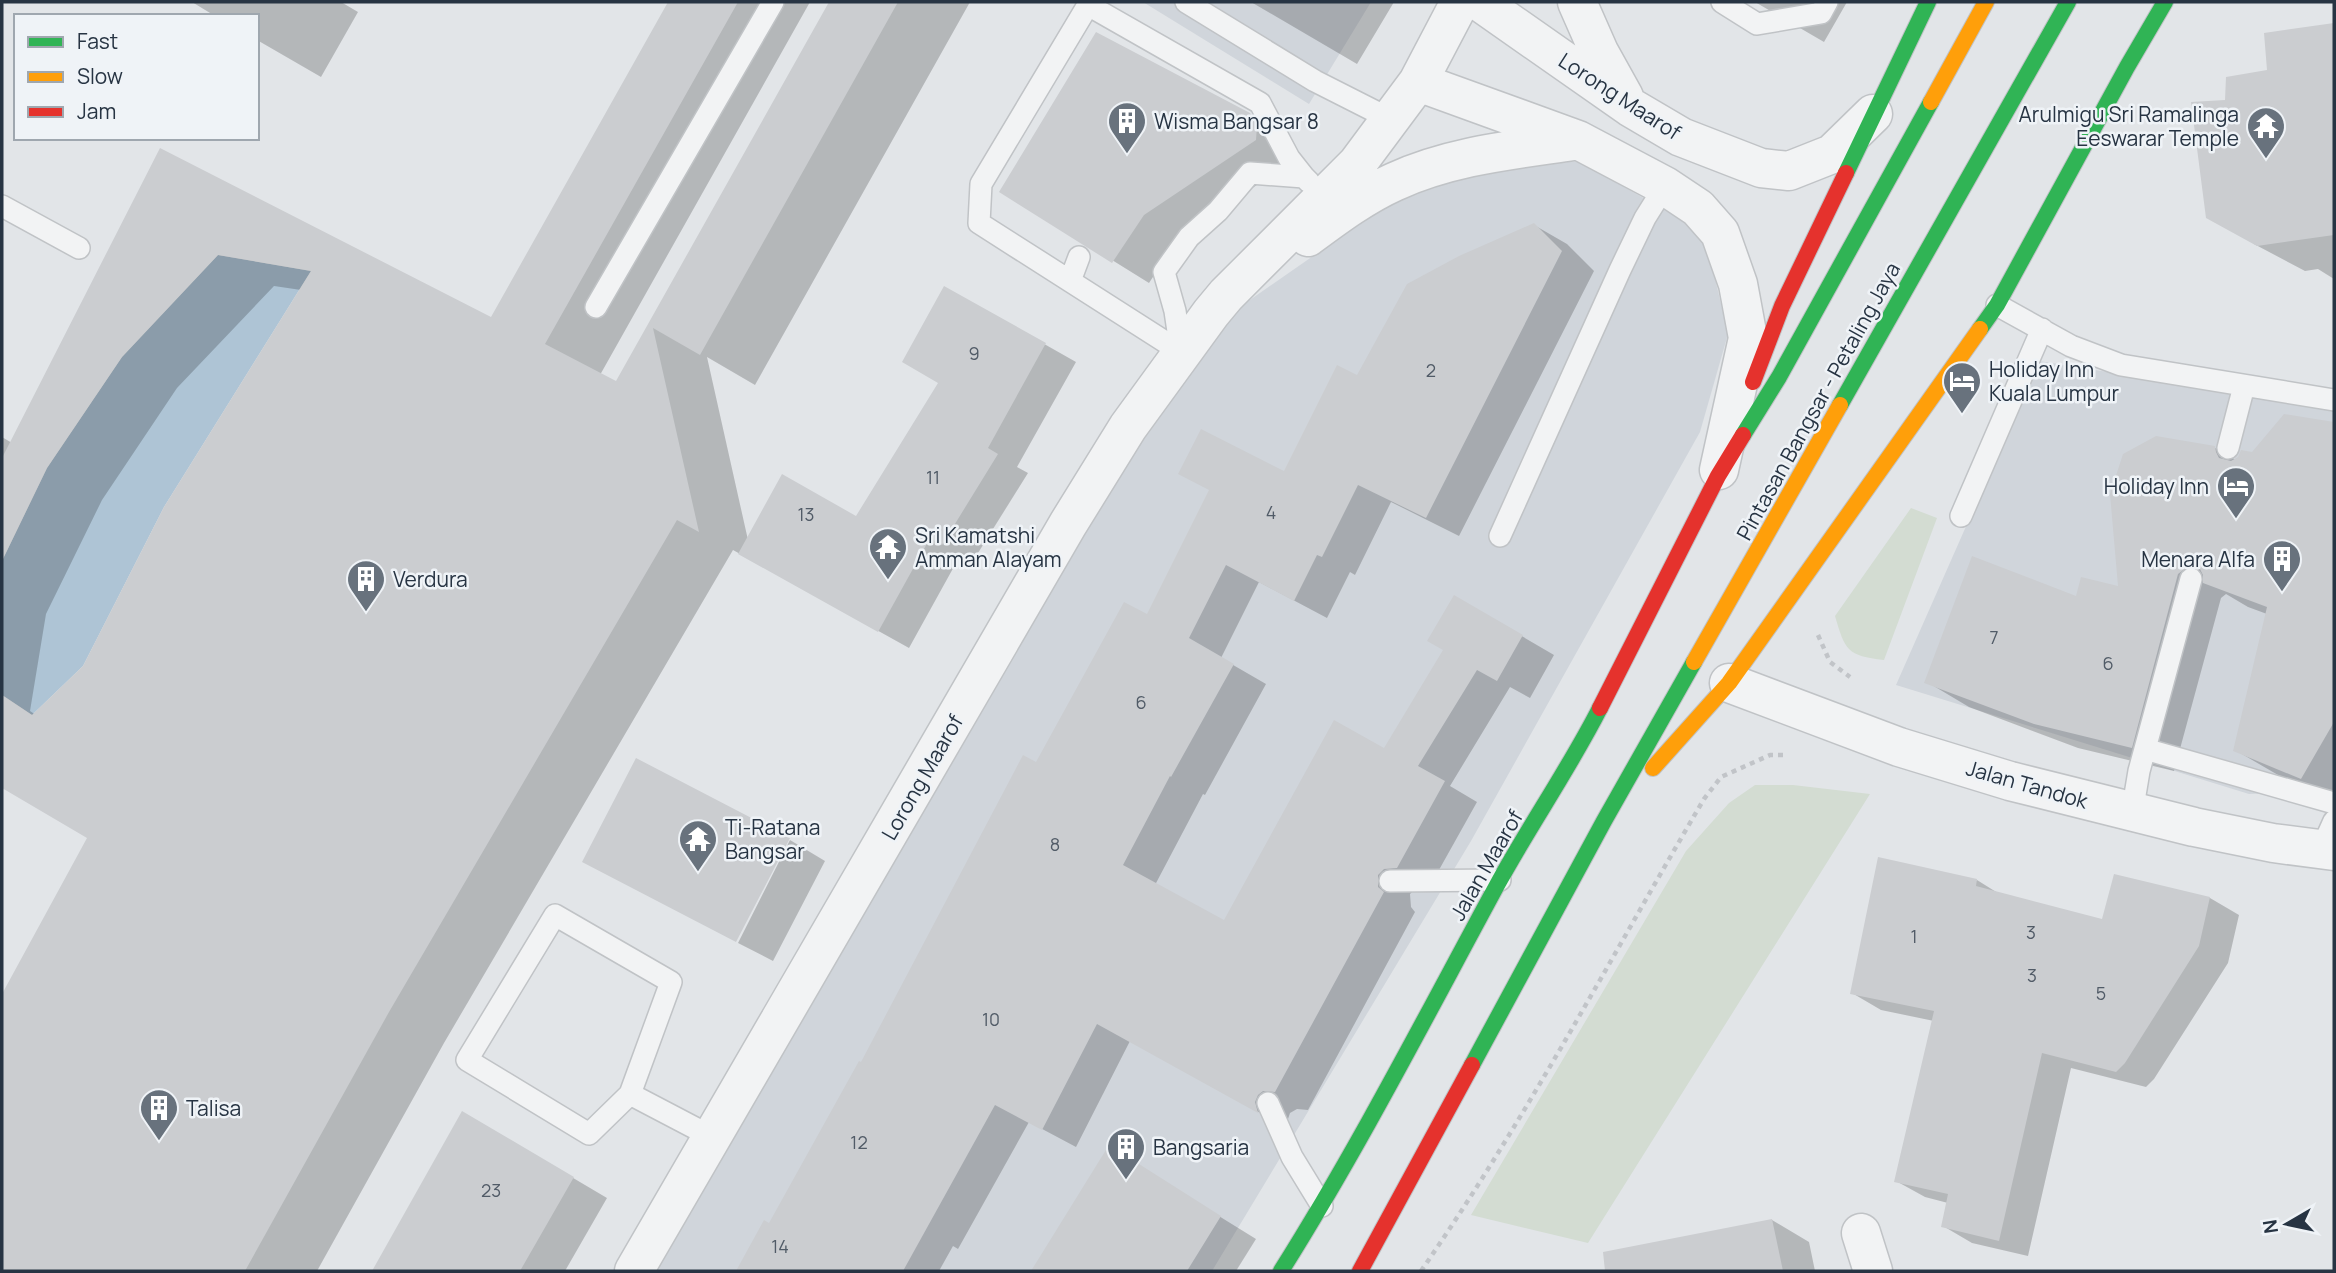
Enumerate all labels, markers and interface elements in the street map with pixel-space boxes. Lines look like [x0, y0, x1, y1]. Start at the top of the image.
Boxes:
legend [14, 14, 259, 140]
text: Fast [77, 27, 118, 55]
street label: Lorong Maarof [1554, 46, 1687, 146]
text: Slow [77, 62, 123, 90]
text: Jam [77, 97, 116, 125]
building icon: Wisma Bangsar 8 [1106, 100, 1148, 155]
place label: Arulmigu Sri Ramalinga Eeswarar Temple [2019, 100, 2239, 152]
temple icon: Arulmigu Sri Ramalinga Eeswarar Temple [2245, 105, 2287, 160]
place label: Wisma Bangsar 8 [1154, 107, 1319, 135]
street label: Pintasan Bangsar - Petaling Jaya [1730, 257, 1906, 545]
house number: 9 [968, 341, 980, 365]
place label: Holiday Inn Kuala Lumpur [1989, 355, 2120, 407]
house number: 2 [1426, 358, 1436, 382]
hotel icon: Holiday Inn Kuala Lumpur [1941, 360, 1983, 415]
house number: 11 [926, 465, 940, 489]
hotel icon: Holiday Inn [2215, 465, 2257, 520]
place label: Holiday Inn [2104, 472, 2209, 500]
house number: 4 [1266, 500, 1276, 524]
house number: 13 [798, 502, 814, 526]
place label: Sri Kamatshi Amman Alayam [915, 521, 1062, 573]
temple icon: Sri Kamatshi Amman Alayam [867, 526, 909, 581]
building icon: Menara Alfa [2261, 538, 2303, 593]
place label: Menara Alfa [2141, 545, 2255, 573]
building icon: Verdura [345, 558, 387, 613]
place label: Verdura [393, 565, 468, 593]
house number: 7 [1989, 625, 1999, 649]
house number: 6 [2102, 651, 2114, 675]
house number: 6 [1135, 690, 1147, 714]
street label: Lorong Maarof [875, 709, 969, 845]
street label: Jalan Tandok [1963, 753, 2092, 815]
street label: Jalan Maarof [1443, 804, 1529, 925]
place label: Ti-Ratana Bangsar [725, 813, 820, 865]
temple icon: Ti-Ratana Bangsar [677, 818, 719, 873]
house number: 8 [1050, 832, 1060, 856]
house number: 3 [2026, 920, 2036, 944]
house number: 1 [1910, 924, 1918, 948]
house number: 3 [2027, 963, 2037, 987]
house number: 5 [2096, 981, 2106, 1005]
house number: 10 [982, 1007, 1000, 1031]
building icon: Talisa [138, 1087, 180, 1142]
place label: Talisa [186, 1094, 241, 1122]
building icon: Bangsaria [1105, 1126, 1147, 1181]
house number: 12 [850, 1130, 868, 1154]
place label: Bangsaria [1153, 1133, 1249, 1161]
house number: 23 [481, 1178, 501, 1202]
north arrow [2252, 1189, 2322, 1259]
text: N [2256, 1218, 2284, 1235]
house number: 14 [771, 1234, 789, 1258]

